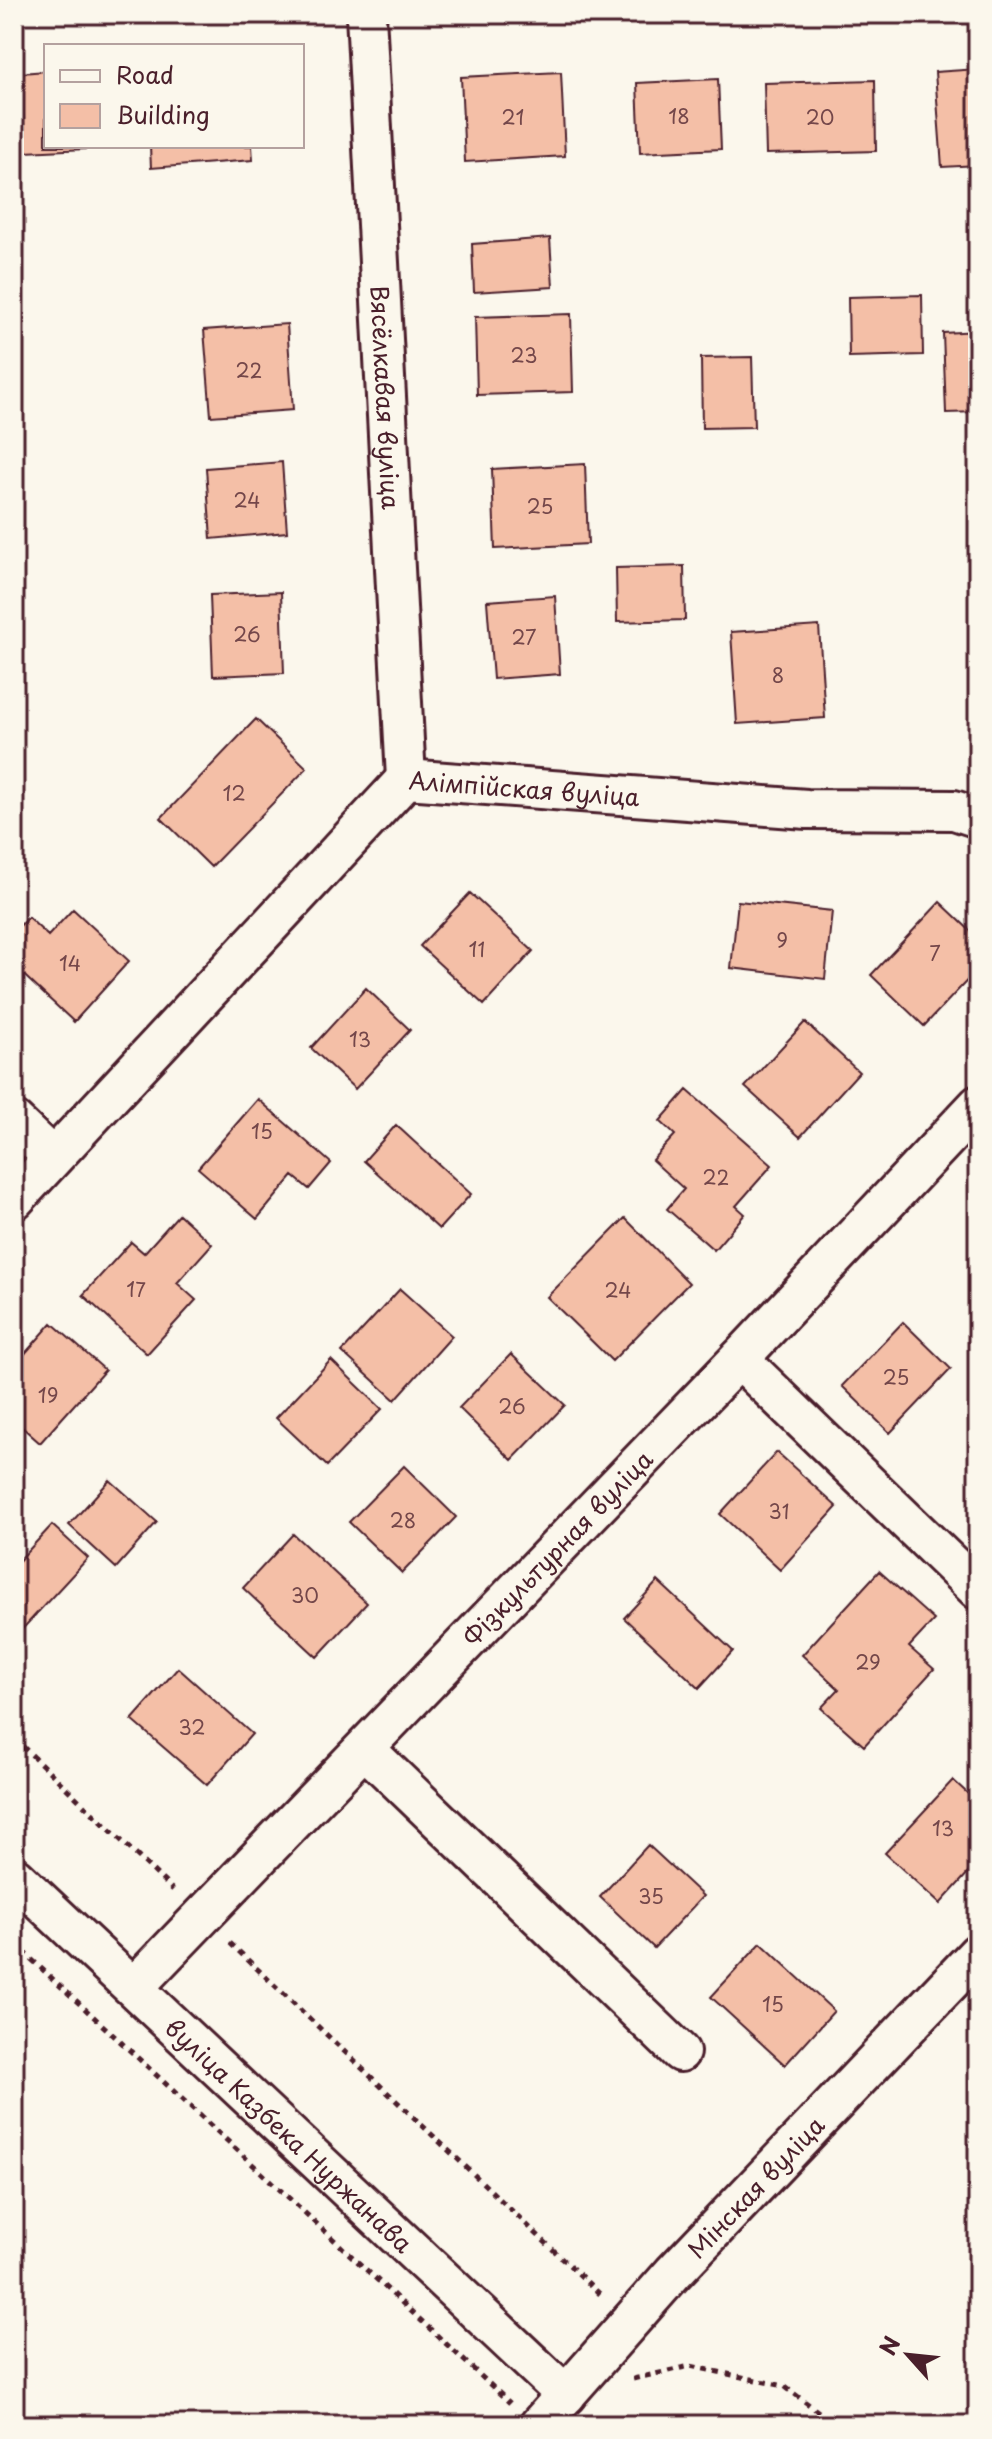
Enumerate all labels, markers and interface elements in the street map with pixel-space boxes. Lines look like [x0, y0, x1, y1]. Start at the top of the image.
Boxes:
legend [44, 44, 304, 148]
text: Road [116, 56, 174, 92]
text: Building [116, 96, 210, 132]
house number: 18 [668, 101, 690, 131]
house number: 21 [501, 102, 525, 132]
house number: 20 [806, 102, 834, 132]
street label: Вясёлкавая вуліца [362, 285, 410, 511]
house number: 23 [510, 340, 538, 370]
house number: 22 [236, 355, 262, 385]
house number: 24 [234, 485, 260, 515]
house number: 25 [527, 491, 553, 521]
house number: 26 [233, 619, 261, 649]
house number: 27 [512, 622, 536, 652]
house number: 8 [772, 660, 784, 690]
street label: Алімпійская вуліца [408, 761, 641, 814]
house number: 12 [222, 778, 246, 808]
house number: 9 [776, 925, 788, 955]
house number: 11 [469, 934, 485, 964]
house number: 7 [929, 938, 941, 968]
house number: 14 [59, 948, 81, 978]
house number: 13 [349, 1024, 371, 1054]
house number: 15 [251, 1116, 273, 1146]
house number: 22 [703, 1162, 729, 1192]
house number: 17 [126, 1274, 146, 1304]
house number: 24 [605, 1275, 631, 1305]
house number: 25 [883, 1362, 909, 1392]
house number: 19 [38, 1380, 58, 1410]
house number: 26 [498, 1391, 526, 1421]
street label: Фізкультурная вуліца [454, 1441, 661, 1654]
house number: 31 [769, 1496, 789, 1526]
house number: 28 [390, 1505, 416, 1535]
house number: 30 [291, 1580, 319, 1610]
house number: 29 [855, 1647, 881, 1677]
house number: 32 [179, 1712, 205, 1742]
house number: 13 [932, 1813, 954, 1843]
house number: 35 [638, 1881, 664, 1911]
house number: 15 [762, 1989, 784, 2019]
street label: вуліца Казбека Нуржанава [158, 2009, 421, 2260]
street label: Мінская вуліца [679, 2107, 832, 2266]
north arrow [868, 2315, 948, 2395]
text: N [870, 2330, 908, 2360]

